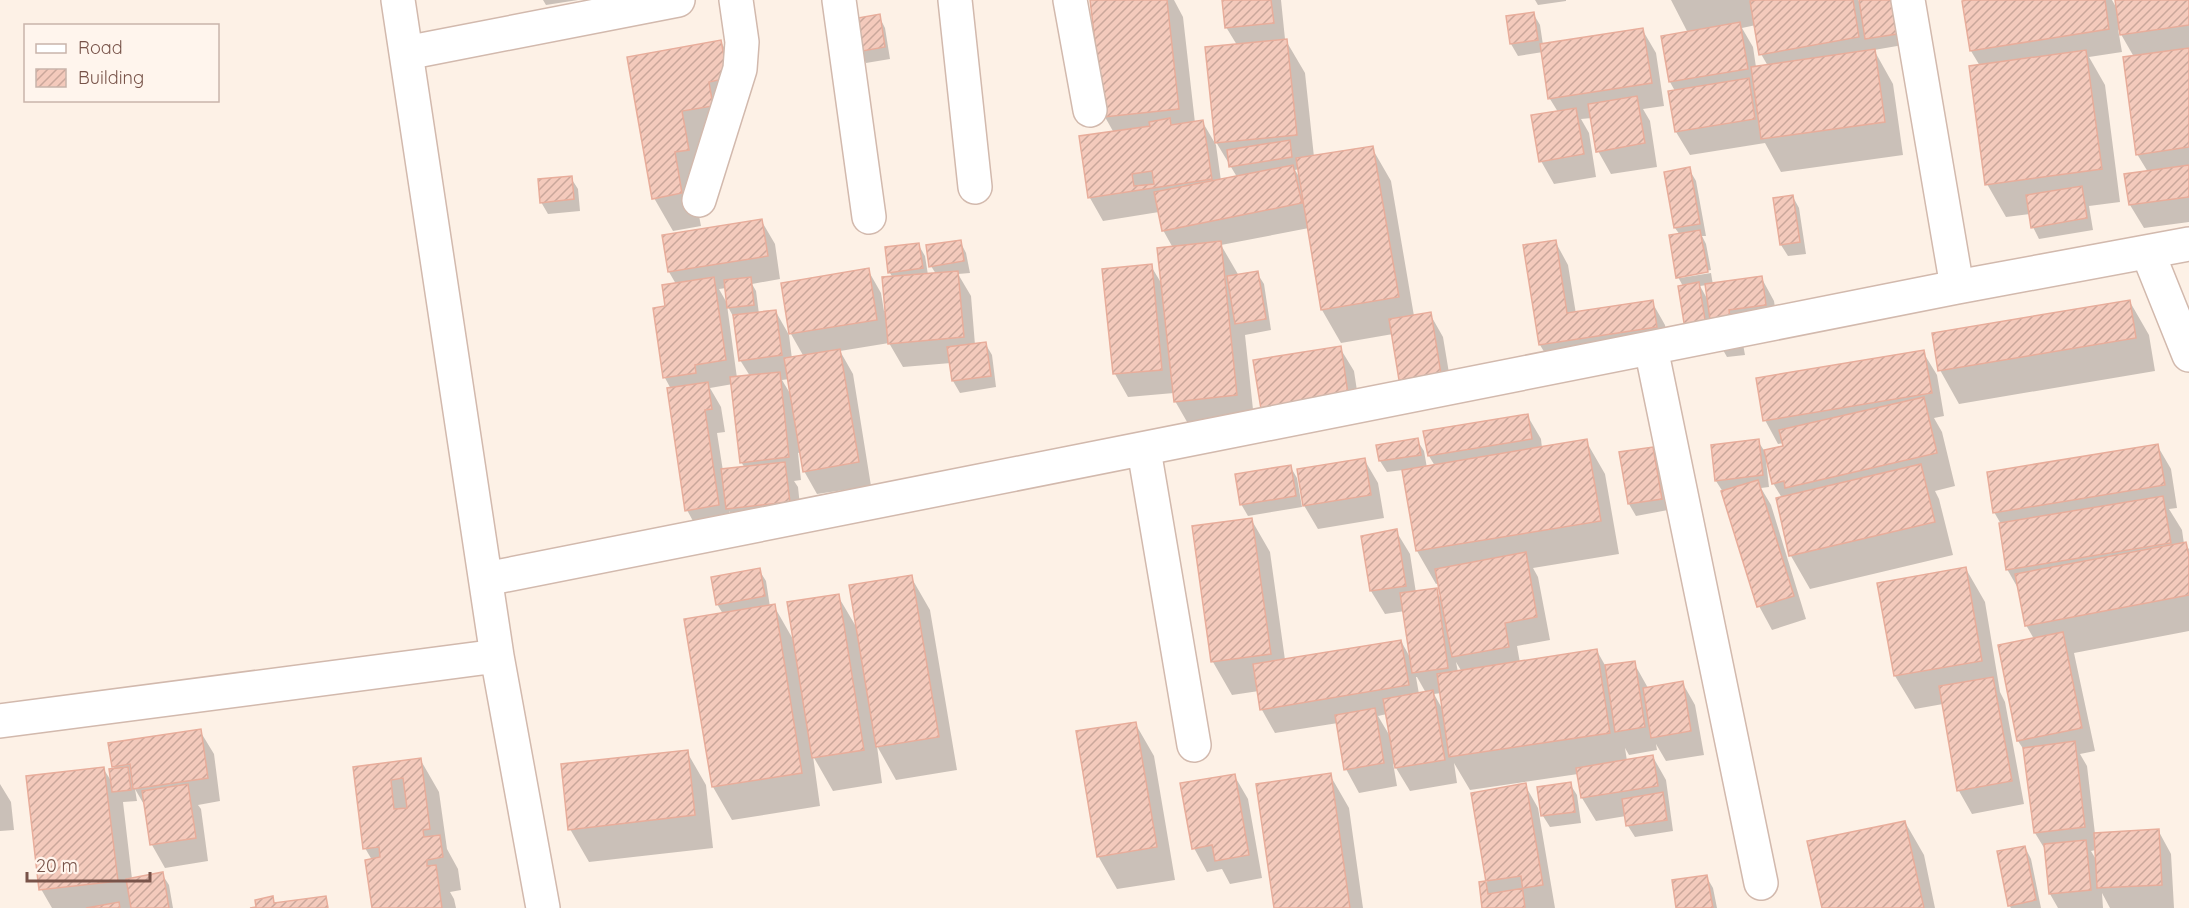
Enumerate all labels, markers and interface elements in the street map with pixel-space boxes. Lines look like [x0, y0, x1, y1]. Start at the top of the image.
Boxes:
legend [24, 24, 219, 102]
text: Road [78, 36, 123, 59]
text: Building [78, 66, 144, 89]
scale bar [27, 845, 150, 883]
text: 20 m [36, 854, 78, 877]

